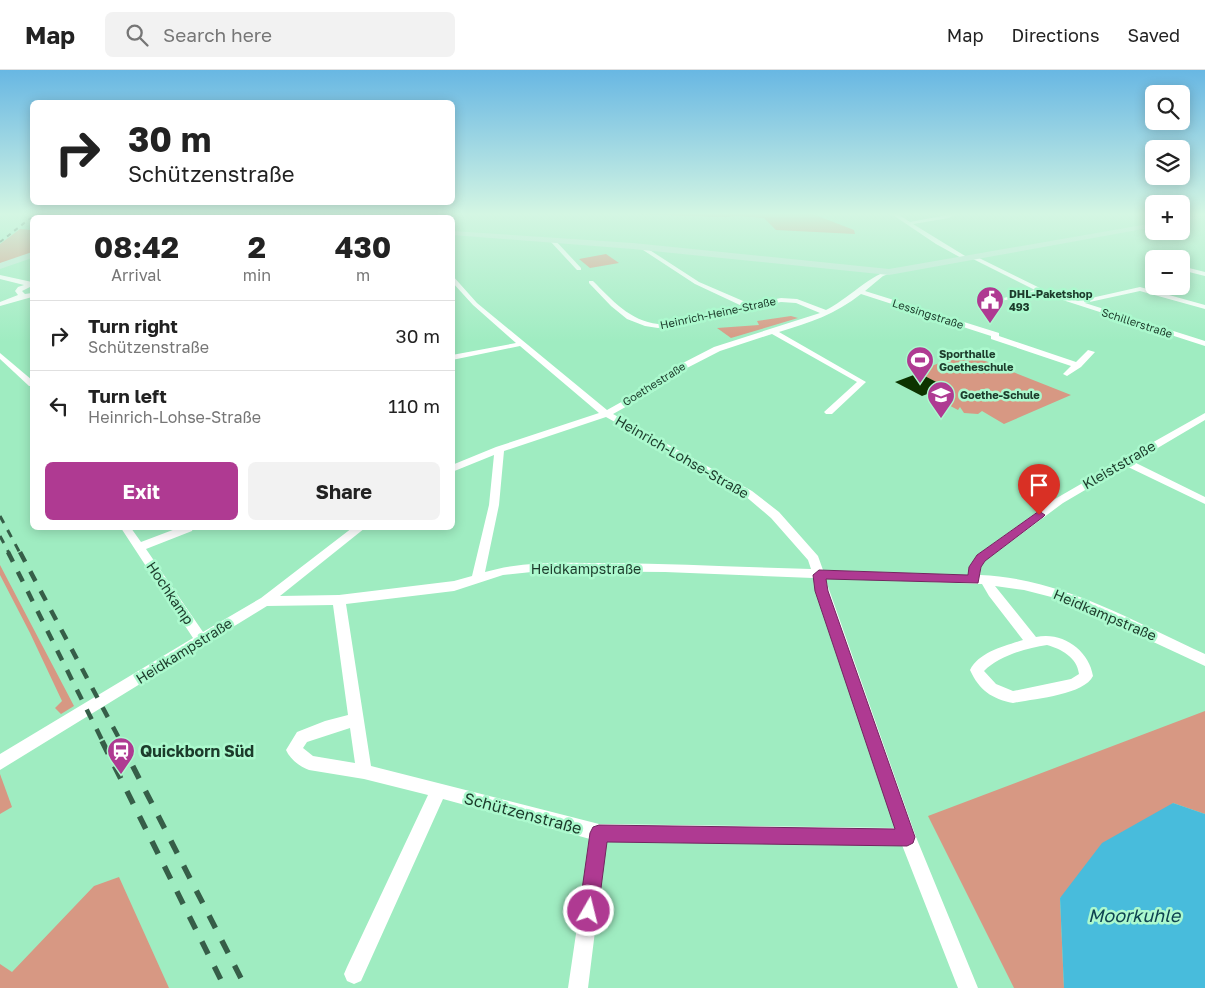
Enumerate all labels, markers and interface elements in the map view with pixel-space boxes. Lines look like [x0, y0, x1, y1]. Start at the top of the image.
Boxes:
search box [105, 12, 455, 57]
text: Map [25, 20, 75, 49]
icon: search [123, 21, 151, 49]
text: Search here [163, 23, 272, 46]
text: Map [947, 24, 983, 46]
text: Directions [1011, 24, 1099, 46]
text: Saved [1127, 24, 1180, 46]
map controls [1145, 85, 1190, 295]
button: search [1145, 85, 1190, 130]
text: 30 m [128, 118, 211, 160]
icon: right [45, 120, 110, 185]
button: layers [1145, 140, 1190, 185]
text: Schützenstraße [128, 160, 294, 187]
button: + [1145, 195, 1190, 240]
text: 08:42 [94, 229, 179, 265]
text: 2 [248, 229, 266, 265]
text: 430 [335, 229, 391, 265]
button: − [1145, 250, 1190, 295]
text: Arrival [111, 265, 161, 285]
text: min [243, 265, 271, 285]
text: m [356, 265, 370, 285]
public building icon: DHL-Paketshop 493 [975, 285, 1005, 324]
place label: DHL-Paketshop 493 [1009, 287, 1093, 313]
street label: Heinrich-Heine-Straße [659, 294, 777, 331]
street label: Lessingstraße [891, 296, 965, 331]
street label: Schillerstraße [1100, 305, 1174, 340]
text: Turn right [88, 314, 178, 337]
icon: right [45, 322, 73, 350]
text: 30 m [396, 324, 440, 347]
text: Schützenstraße [88, 337, 209, 357]
sports icon: Sporthalle Goetheschule [905, 345, 935, 384]
place label: Sporthalle Goetheschule [939, 347, 1014, 373]
street label: Goethestraße [620, 359, 688, 408]
school or university icon: Goethe-Schule [926, 380, 956, 419]
text: Turn left [88, 384, 167, 407]
place label: Goethe-Schule [960, 388, 1040, 401]
icon: left [45, 392, 73, 420]
text: 110 m [388, 394, 440, 417]
text: Heinrich-Lohse-Straße [88, 407, 261, 427]
street label: Heinrich-Lohse-Straße [612, 411, 752, 502]
street label: Kleiststraße [1079, 437, 1158, 492]
button: Exit [45, 462, 238, 520]
button: Share [248, 462, 440, 520]
pin [1018, 464, 1060, 515]
icon: arrive [1025, 471, 1053, 499]
street label: Hochkamp [143, 558, 198, 627]
street label: Heidkampstraße [531, 560, 641, 577]
street label: Heidkampstraße [1051, 585, 1159, 644]
street label: Heidkampstraße [132, 614, 235, 687]
station icon: Quickborn Süd [106, 736, 136, 775]
place label: Quickborn Süd [140, 741, 254, 761]
street label: Schützenstraße [462, 788, 584, 838]
position arrow [562, 884, 614, 936]
water label: Moorkuhle [1088, 904, 1182, 926]

